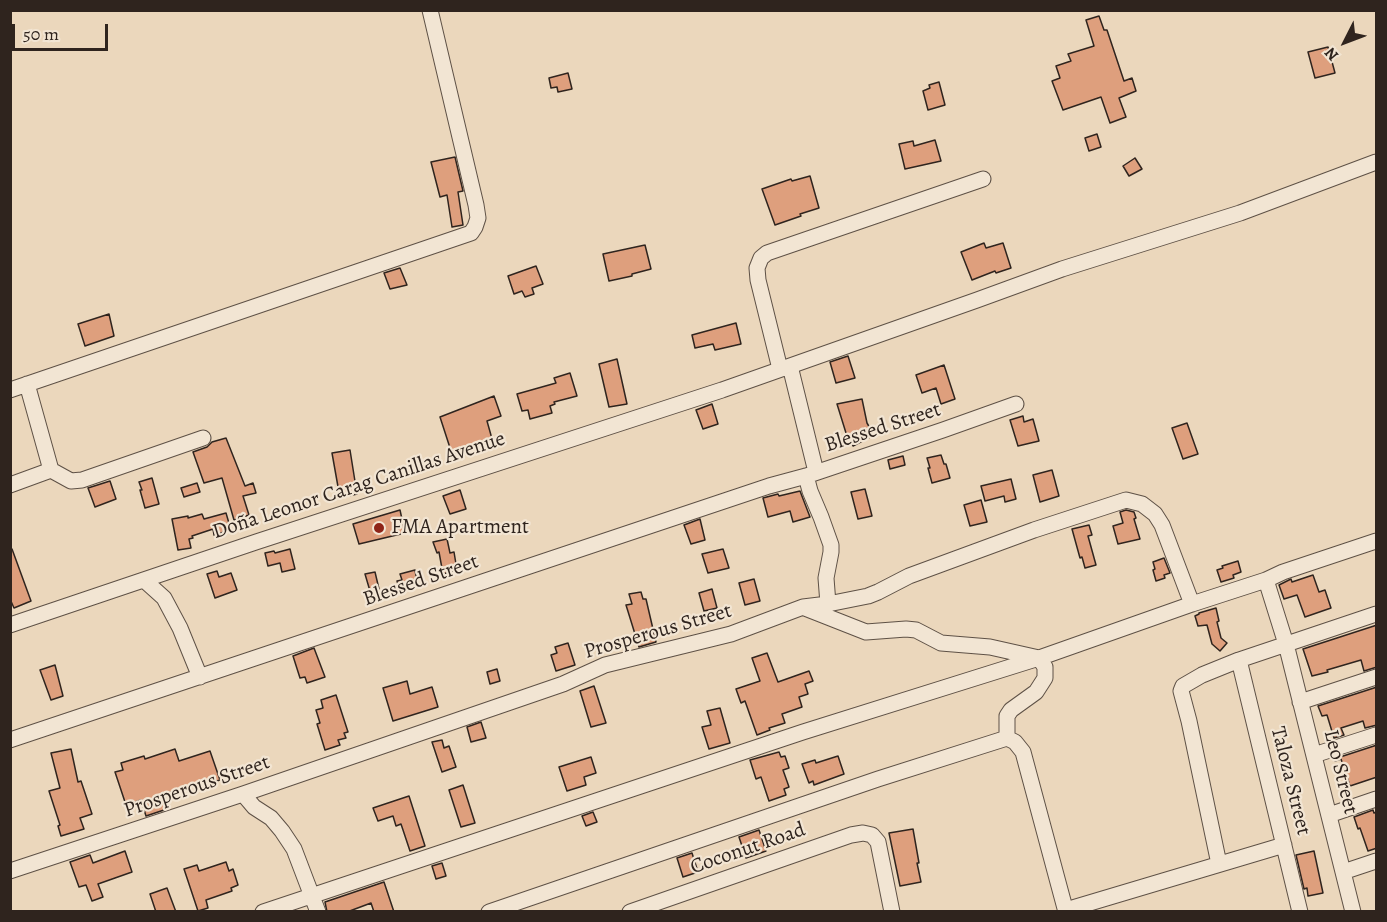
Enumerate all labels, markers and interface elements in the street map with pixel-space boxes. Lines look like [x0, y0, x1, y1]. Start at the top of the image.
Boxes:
scale bar [15, 12, 111, 50]
north arrow [1315, 12, 1375, 72]
text: 50 m [23, 22, 59, 46]
text: N [1320, 42, 1344, 66]
street label: Blessed Street [822, 397, 944, 459]
street label: Doña Leonor Carag Canillas Avenue [209, 427, 509, 545]
place label: FMA Apartment [391, 515, 529, 541]
marker: FMA Apartment [372, 521, 386, 535]
street label: Blessed Street [360, 549, 482, 613]
street label: Prosperous Street [581, 599, 735, 665]
street label: Taloza Street [1264, 724, 1316, 838]
street label: Leo Street [1317, 727, 1363, 817]
street label: Prosperous Street [121, 750, 273, 824]
street label: Coconut Road [687, 818, 809, 880]

